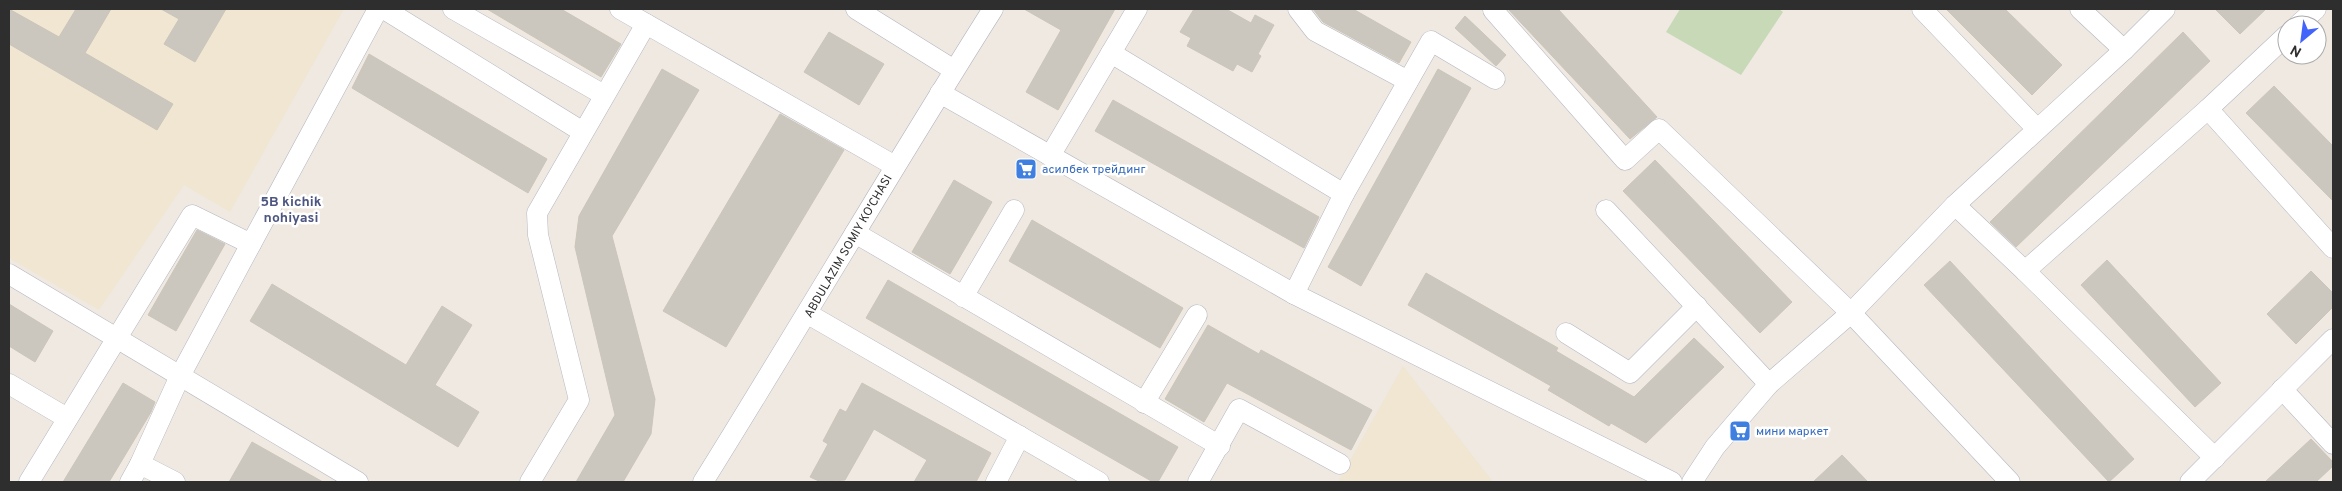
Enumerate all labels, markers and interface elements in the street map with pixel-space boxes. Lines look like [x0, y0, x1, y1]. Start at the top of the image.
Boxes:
north arrow [2277, 15, 2327, 65]
text: N [2288, 40, 2305, 60]
supermarket icon: асилбек трейдинг [1014, 157, 1038, 181]
place label: асилбек трейдинг [1042, 162, 1145, 178]
street label: ABDULAZIM SOMIY KO'CHASI [801, 172, 896, 321]
district label: 5B kichik nohiyasi [260, 194, 322, 227]
supermarket icon: мини маркет [1728, 419, 1752, 443]
place label: мини маркет [1756, 424, 1829, 440]

